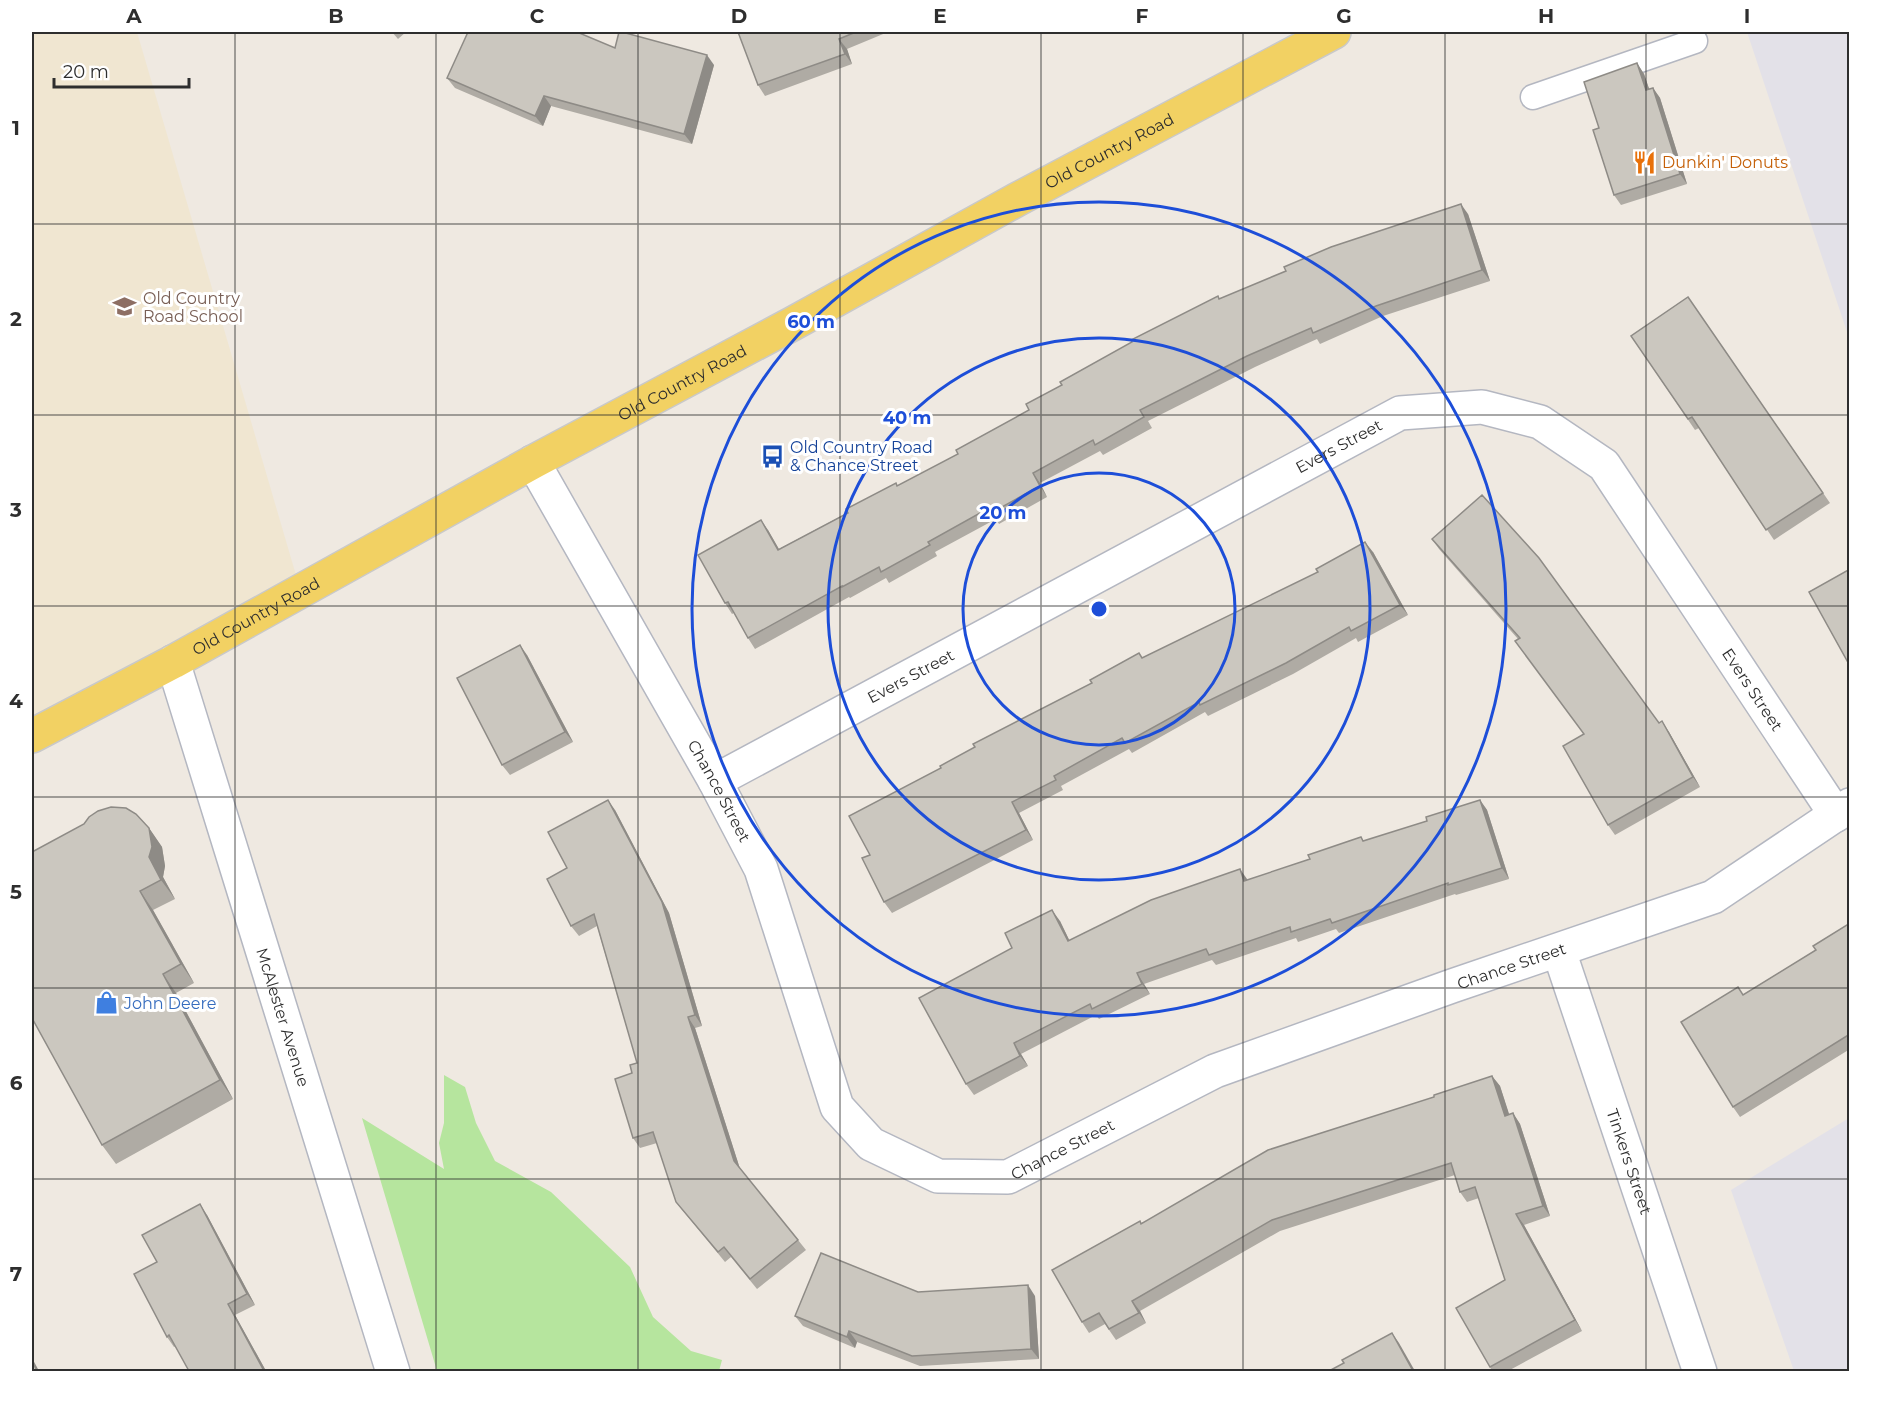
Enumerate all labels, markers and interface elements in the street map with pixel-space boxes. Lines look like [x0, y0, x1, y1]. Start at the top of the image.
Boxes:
text: A [125, 4, 142, 28]
text: B [328, 4, 344, 28]
text: C [530, 4, 545, 28]
text: D [731, 4, 747, 28]
text: E [933, 4, 947, 28]
text: F [1136, 4, 1149, 28]
text: G [1336, 4, 1352, 28]
text: H [1538, 4, 1554, 28]
text: I [1744, 4, 1750, 28]
scale bar [54, 51, 189, 89]
text: 20 m [63, 61, 109, 83]
street label: Old Country Road [1042, 109, 1177, 193]
text: 1 [12, 116, 20, 140]
restaurant icon: Dunkin' Donuts [1631, 149, 1657, 175]
place label: Dunkin' Donuts [1662, 153, 1788, 172]
place label: Old Country Road School [143, 289, 243, 326]
school or university icon: Old Country Road School [112, 294, 138, 320]
text: 2 [10, 307, 22, 331]
text: 60 m [787, 311, 835, 333]
street label: Old Country Road [615, 341, 750, 425]
text: 40 m [883, 407, 931, 429]
street label: Evers Street [1292, 415, 1386, 477]
place label: Old Country Road & Chance Street [790, 438, 933, 475]
bus stop icon: Old Country Road & Chance Street [759, 443, 785, 469]
text: 3 [9, 498, 22, 522]
text: 20 m [980, 502, 1026, 524]
street label: Old Country Road [189, 573, 323, 659]
centre of rings [1089, 599, 1109, 619]
street label: Evers Street [1718, 644, 1787, 735]
street label: Evers Street [864, 645, 958, 707]
text: 4 [9, 689, 23, 713]
street label: Chance Street [684, 736, 755, 846]
text: 5 [10, 880, 22, 904]
street label: Chance Street [1455, 938, 1569, 993]
street label: McAlester Avenue [253, 946, 314, 1089]
shop icon: John Deere [93, 990, 119, 1016]
place label: John Deere [123, 994, 216, 1013]
text: 6 [10, 1071, 23, 1095]
street label: Tinkers Street [1603, 1106, 1656, 1217]
street label: Chance Street [1007, 1115, 1118, 1184]
text: 7 [10, 1262, 22, 1286]

